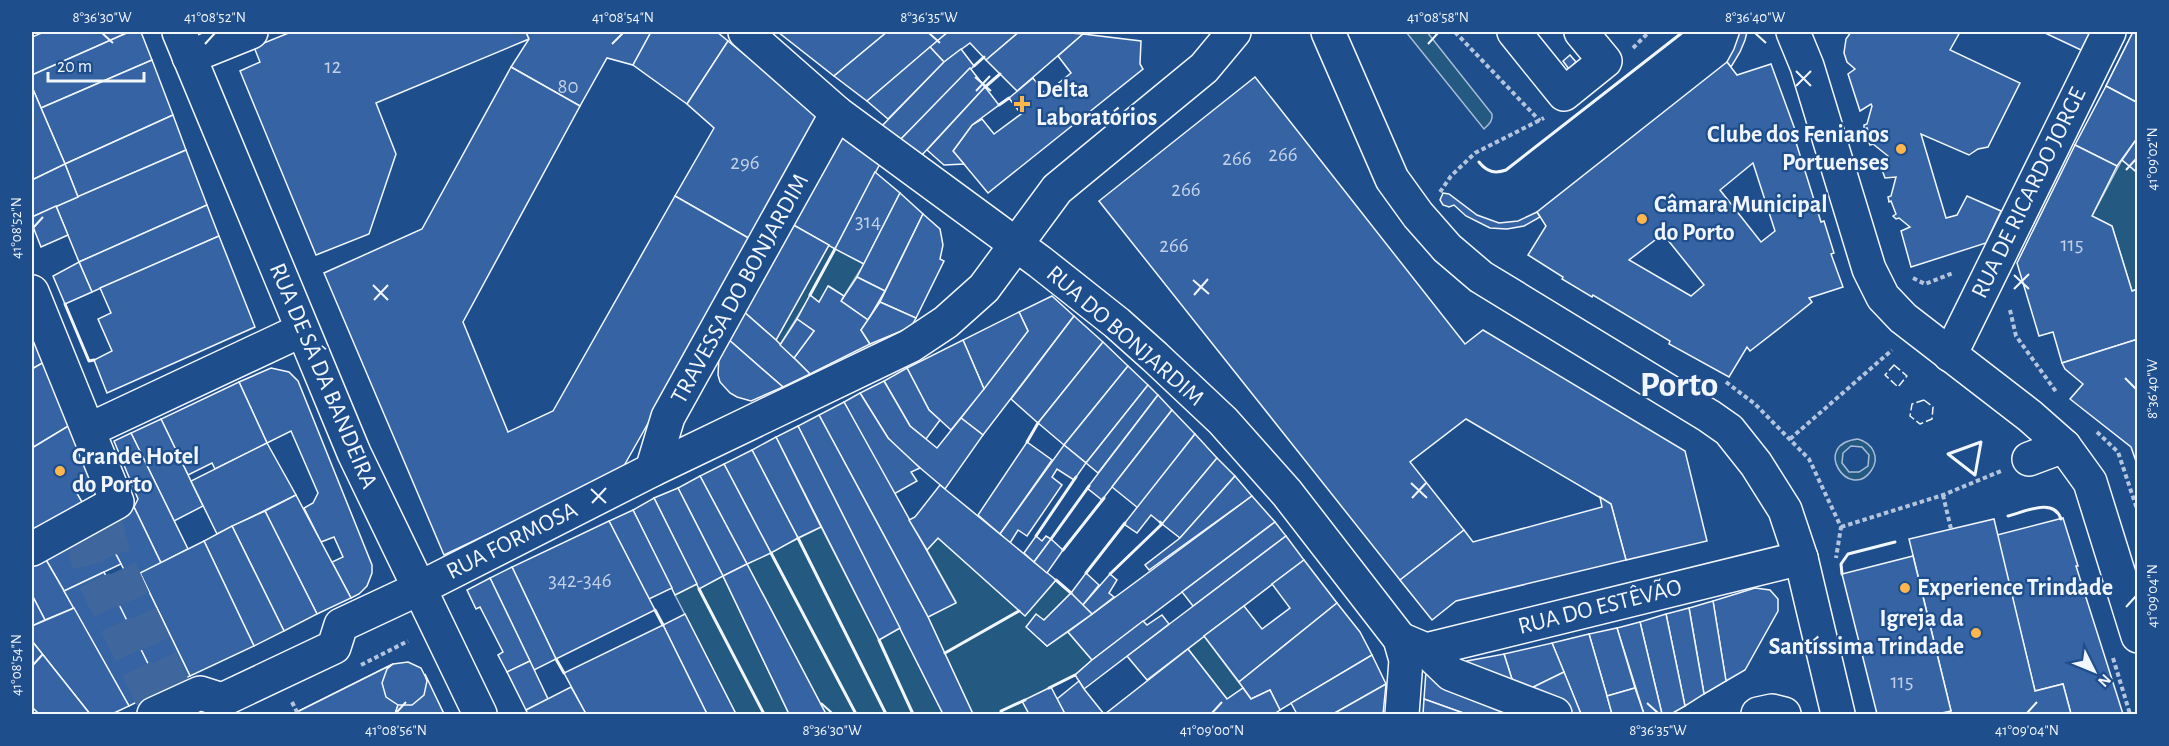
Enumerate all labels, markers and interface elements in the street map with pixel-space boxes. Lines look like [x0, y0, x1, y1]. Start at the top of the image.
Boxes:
text: 8°36'30"W [72, 10, 132, 25]
text: 41°08'52"N [184, 10, 246, 25]
text: 41°08'54"N [592, 10, 654, 25]
text: 8°36'35"W [900, 10, 958, 25]
text: 41°08'58"N [1407, 10, 1469, 25]
text: 8°36'40"W [1725, 10, 1786, 25]
scale bar [48, 45, 144, 83]
house number: 12 [325, 56, 341, 77]
text: 20 m [57, 58, 92, 76]
house number: 80 [557, 76, 579, 97]
place label: Delta Laboratórios [1036, 78, 1157, 130]
street label: RUA DE RICARDO JORGE [1968, 83, 2091, 302]
marker: Delta Laboratórios [1013, 95, 1031, 113]
place label: Clube dos Fenianos Portuenses [1707, 123, 1889, 175]
text: 41°09'02"N [2145, 127, 2160, 191]
marker: Clube dos Fenianos Portuenses [1894, 142, 1908, 156]
house number: 266 [1268, 144, 1298, 165]
house number: 266 [1222, 148, 1252, 169]
house number: 296 [730, 152, 760, 173]
street label: TRAVESSA DO BONJARDIM [667, 170, 813, 408]
house number: 266 [1171, 179, 1201, 200]
place label: Câmara Municipal do Porto [1654, 193, 1828, 245]
text: 41°08'52"N [9, 197, 24, 259]
house number: 314 [855, 211, 881, 232]
marker: Câmara Municipal do Porto [1635, 212, 1649, 226]
house number: 115 [2060, 234, 2084, 255]
house number: 266 [1159, 235, 1189, 256]
street label: RUA DE SÁ DA BANDEIRA [265, 259, 383, 492]
street label: RUA DO BONJARDIM [1042, 261, 1208, 411]
text: 8°36'40"W [2145, 358, 2160, 419]
district label: Porto [1640, 367, 1718, 403]
place label: Grande Hotel do Porto [72, 445, 199, 497]
marker: Grande Hotel do Porto [53, 464, 67, 478]
street label: RUA FORMOSA [443, 498, 582, 584]
text: 41°09'04"N [2145, 564, 2160, 628]
house number: 342-346 [548, 570, 612, 591]
street label: RUA DO ESTÊVÃO [1515, 573, 1684, 639]
place label: Experience Trindade [1917, 576, 2113, 600]
marker: Experience Trindade [1898, 581, 1912, 595]
place label: Igreja da Santíssima Trindade [1769, 607, 1964, 659]
marker: Igreja da Santíssima Trindade [1969, 626, 1983, 640]
text: 41°08'54"N [9, 634, 24, 696]
north arrow [2064, 641, 2124, 701]
house number: 115 [1890, 671, 1914, 692]
text: N [2095, 671, 2114, 690]
text: 41°08'56"N [365, 723, 427, 738]
text: 8°36'30"W [802, 723, 862, 738]
text: 41°09'00"N [1180, 723, 1244, 738]
text: 8°36'35"W [1629, 723, 1687, 738]
text: 41°09'04"N [1995, 723, 2059, 738]

